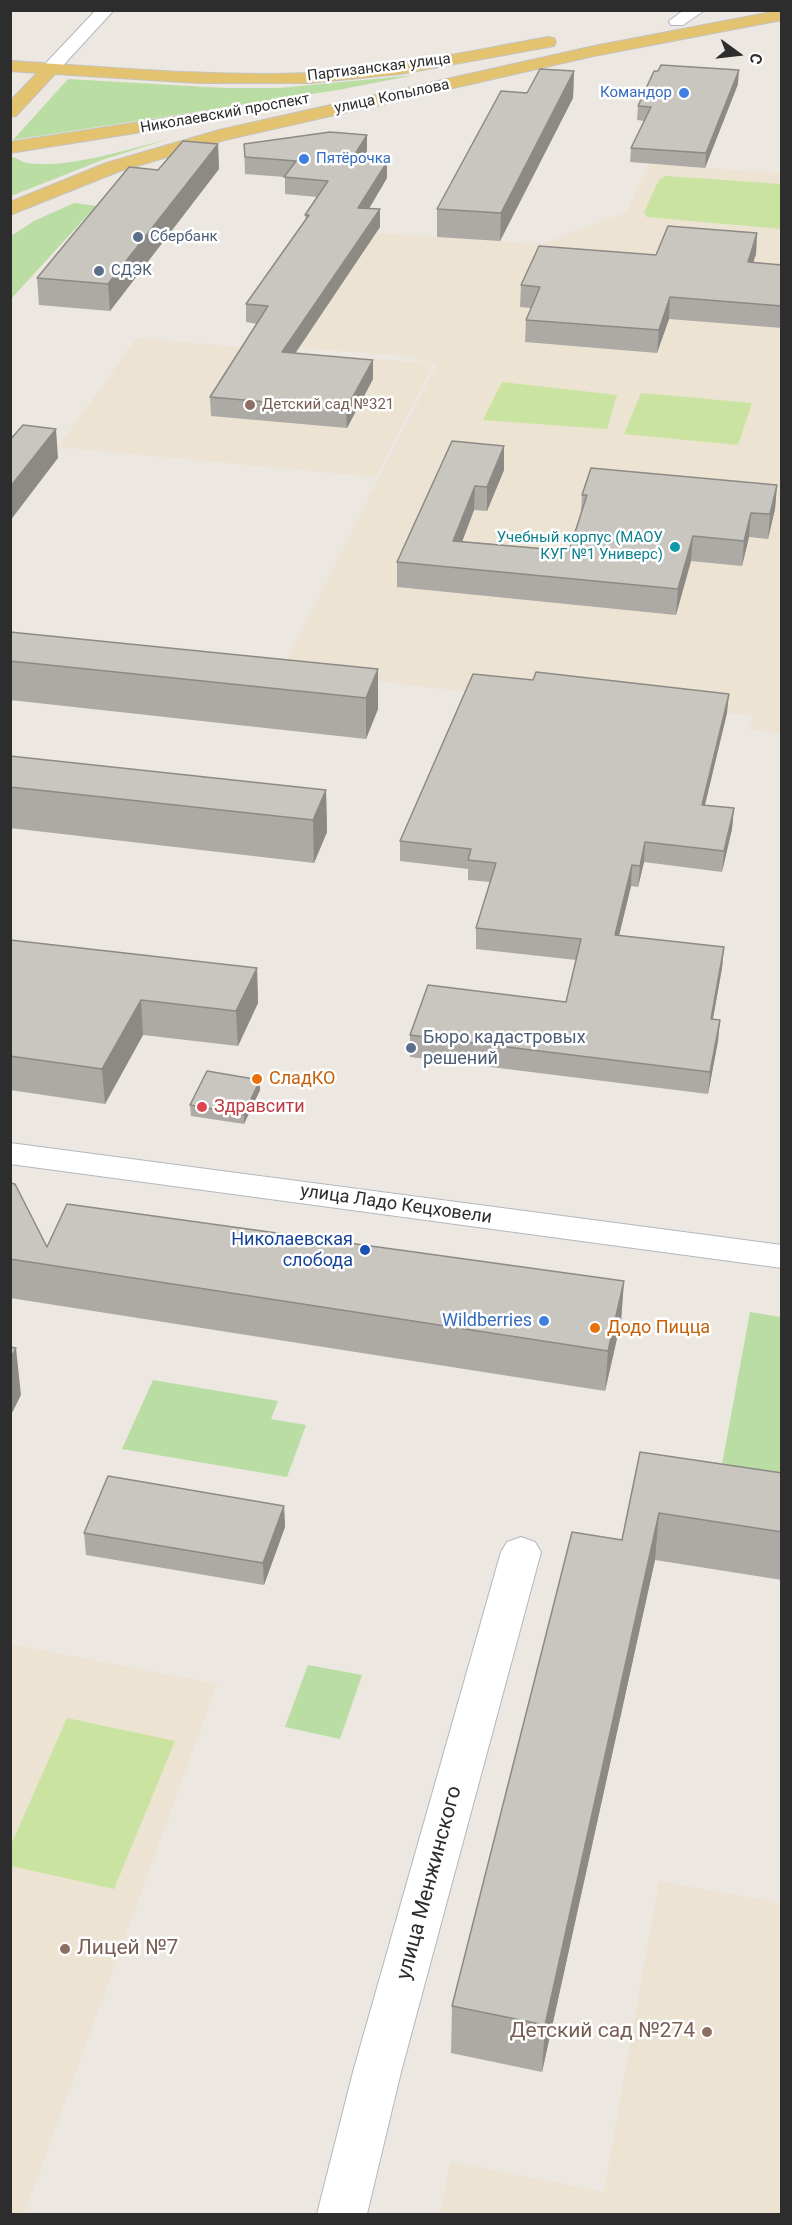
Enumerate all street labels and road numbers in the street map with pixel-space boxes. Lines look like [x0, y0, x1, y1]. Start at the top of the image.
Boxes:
street label: Партизанская улица [306, 50, 452, 86]
street label: улица Копылова [333, 76, 451, 118]
street label: Николаевский проспект [139, 90, 311, 138]
street label: улица Ладо Кецховели [299, 1181, 493, 1229]
street label: улица Менжинского [392, 1783, 468, 1983]

